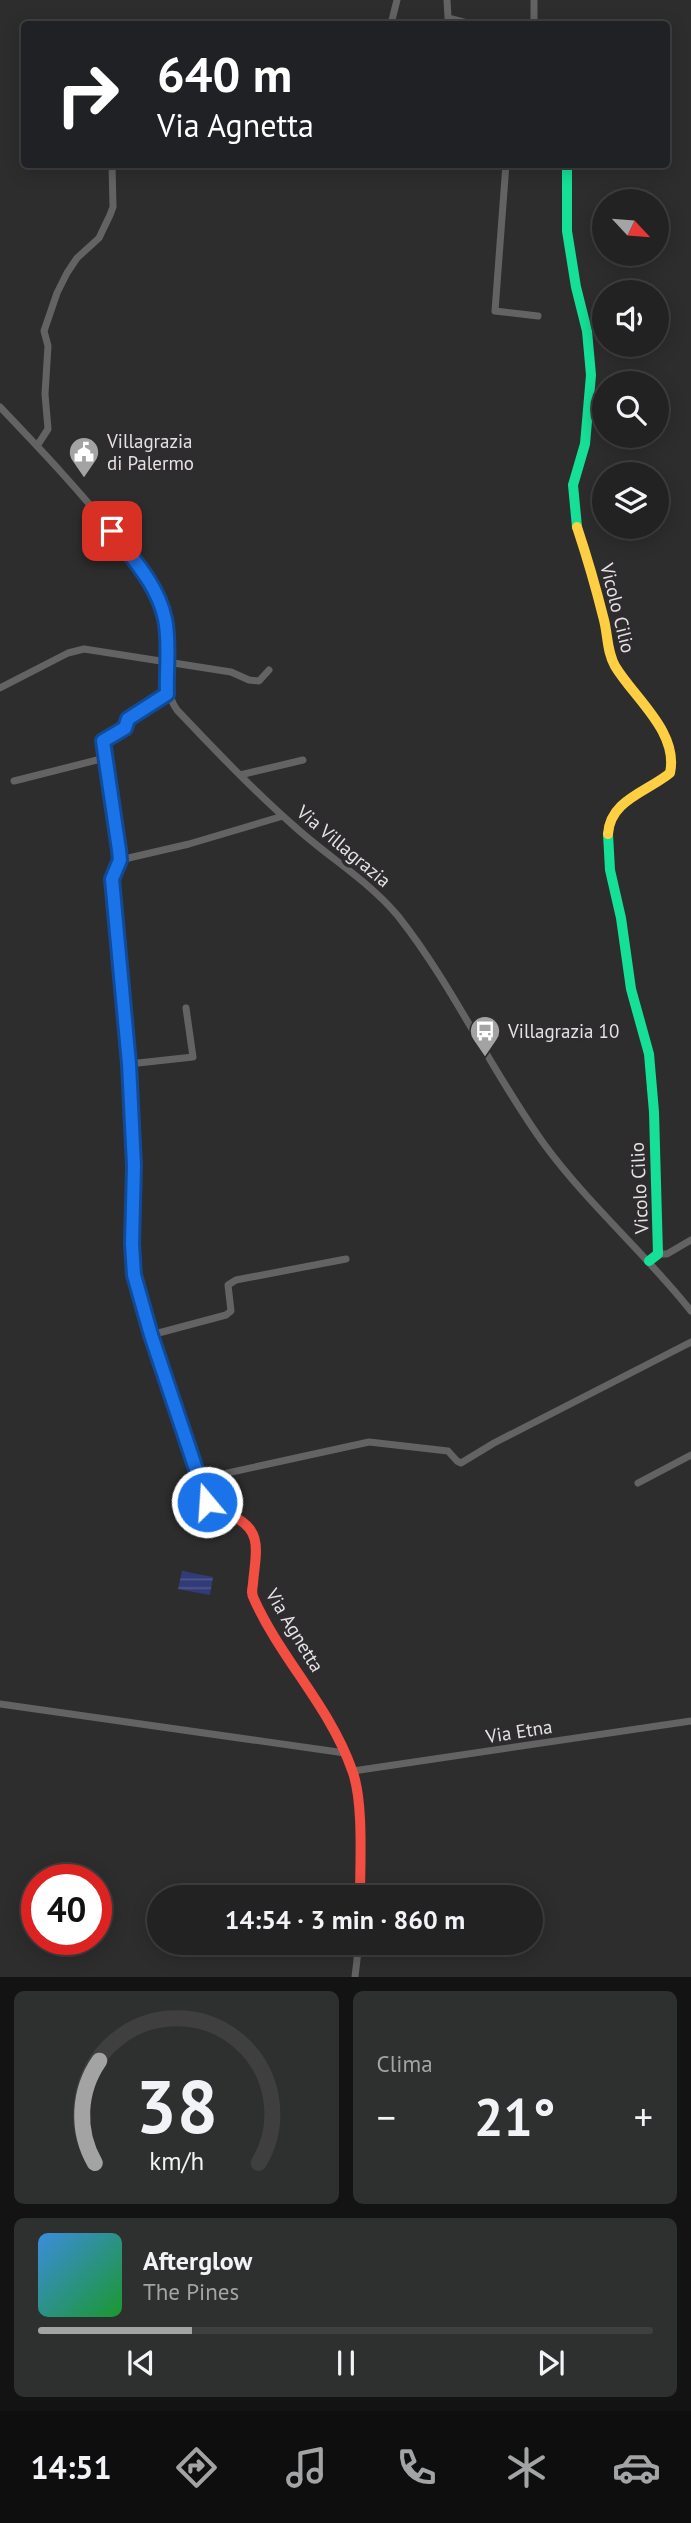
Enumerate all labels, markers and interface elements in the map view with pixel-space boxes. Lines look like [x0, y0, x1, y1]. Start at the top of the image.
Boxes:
text: 640 m [157, 42, 292, 106]
icon: right [42, 49, 133, 140]
text: Via Agnetta [157, 104, 314, 146]
north arrow [592, 189, 668, 266]
map controls [592, 189, 669, 539]
button: sound [592, 280, 669, 357]
button: search [592, 371, 669, 448]
place label: Villagrazia di Palermo [106, 429, 194, 475]
public building icon: Villagrazia di Palermo [67, 435, 101, 479]
button: layers [592, 462, 669, 539]
pin [82, 501, 142, 561]
icon: arrive [93, 512, 131, 550]
street label: Vicolo Cilio [595, 560, 641, 655]
street label: Via Villagrazia [291, 799, 396, 892]
bus stop icon: Villagrazia 10 [468, 1014, 502, 1058]
place label: Villagrazia 10 [507, 1019, 619, 1043]
street label: Vicolo Cilio [625, 1142, 653, 1235]
position arrow [170, 1465, 244, 1539]
street label: Via Agnetta [260, 1583, 329, 1676]
street label: Via Etna [483, 1714, 554, 1748]
speed limit sign: 40 [21, 1864, 112, 1955]
text: 14:54 · 3 min · 860 m [225, 1903, 465, 1936]
text: Clima [377, 2049, 433, 2078]
text: 38 [135, 2060, 218, 2154]
text: 21° [474, 2083, 556, 2150]
text: − [377, 2092, 396, 2141]
text: + [634, 2092, 653, 2141]
text: km/h [149, 2145, 204, 2177]
text: Afterglow [143, 2244, 252, 2277]
text: The Pines [143, 2277, 239, 2306]
icon: previous [122, 2344, 160, 2382]
icon: pause [327, 2344, 365, 2382]
icon: next [532, 2344, 570, 2382]
icon: directions [172, 2443, 221, 2492]
icon: music [282, 2443, 331, 2492]
icon: phone [392, 2443, 441, 2492]
icon: climate [502, 2443, 551, 2492]
icon: car [612, 2443, 661, 2492]
text: 14:51 [30, 2446, 112, 2488]

